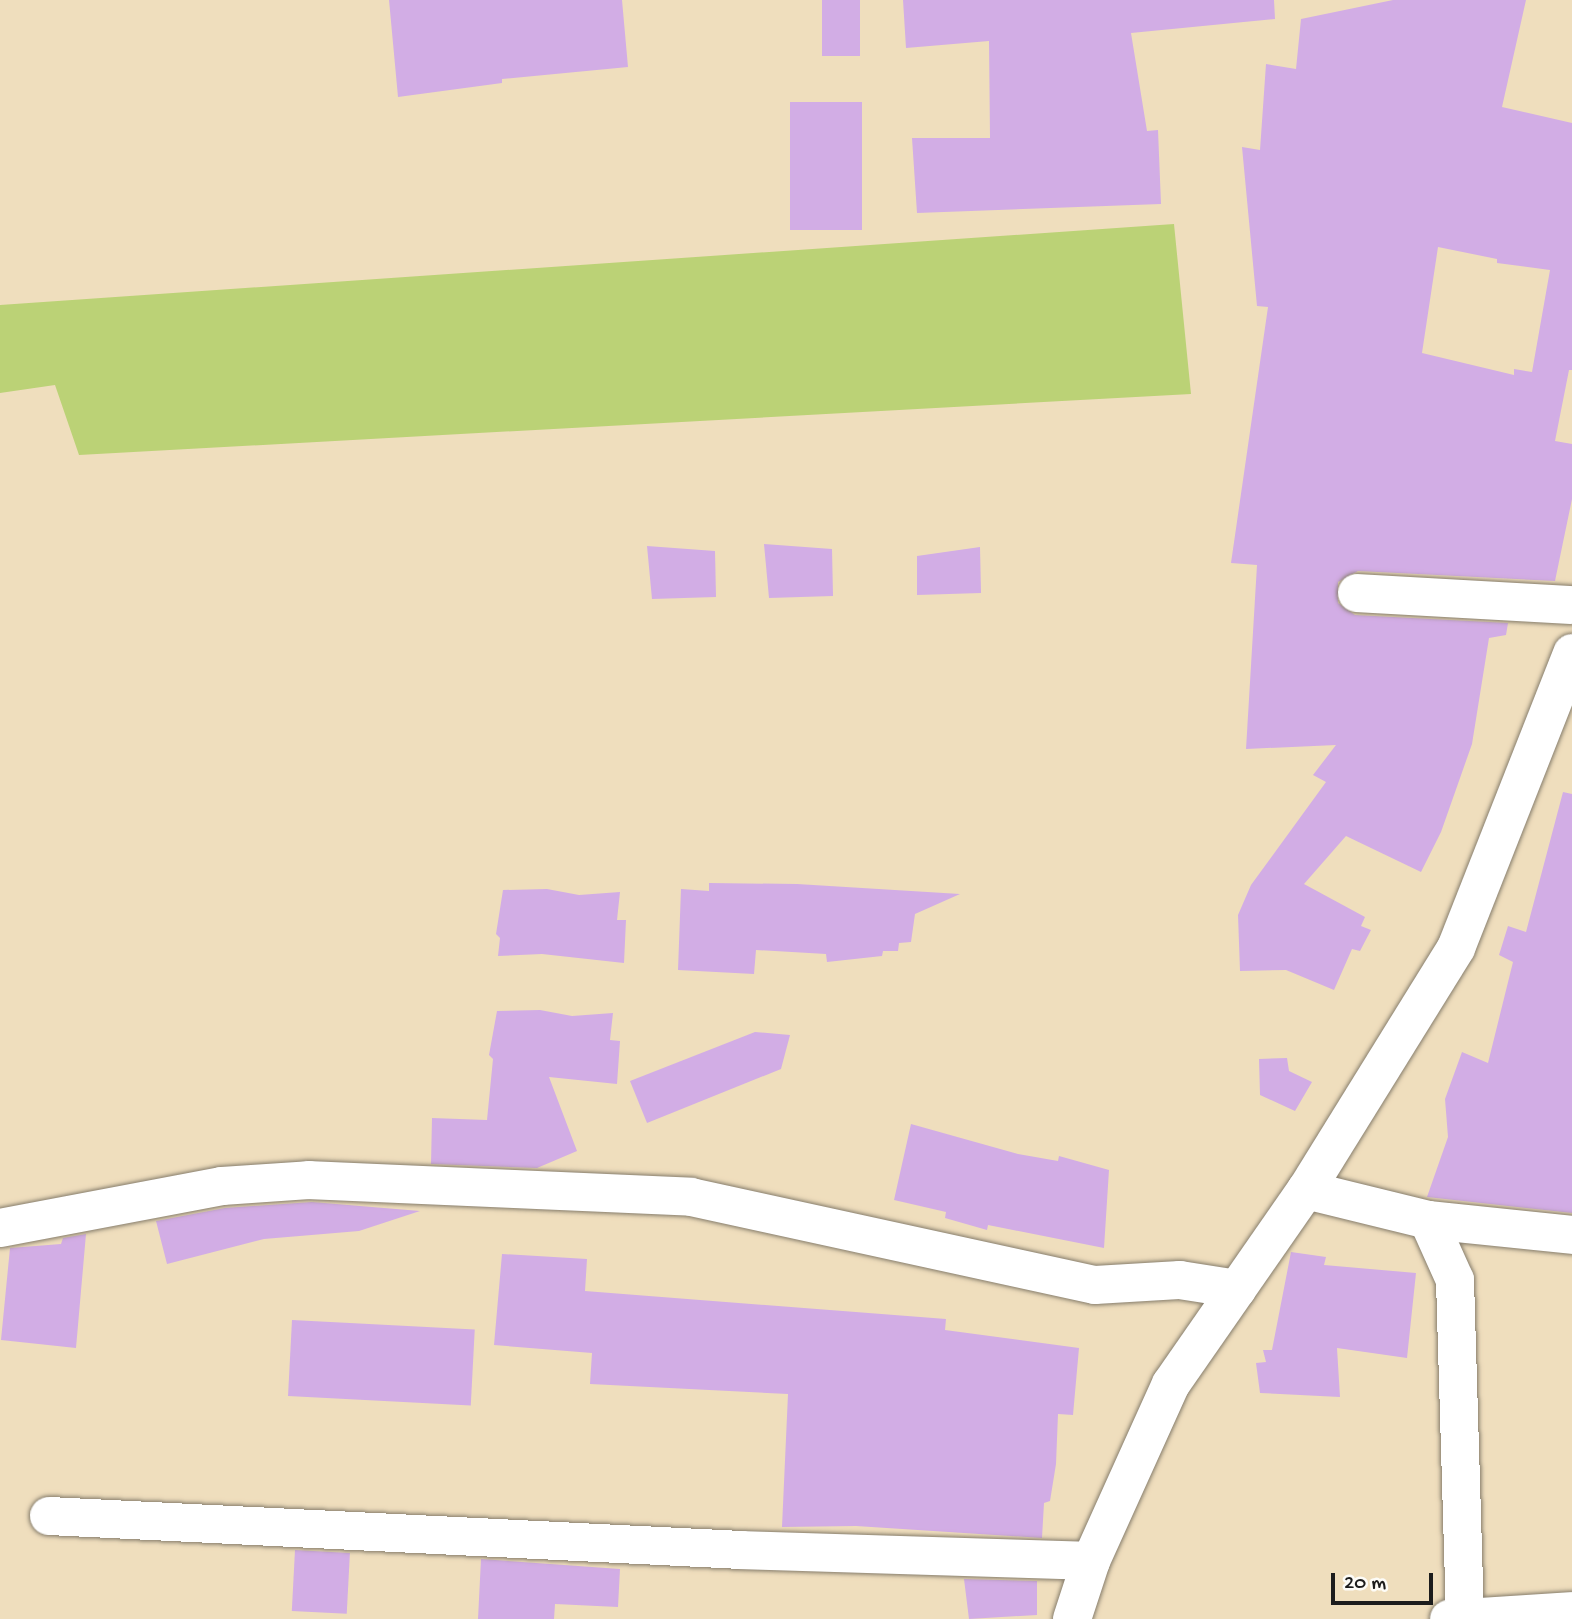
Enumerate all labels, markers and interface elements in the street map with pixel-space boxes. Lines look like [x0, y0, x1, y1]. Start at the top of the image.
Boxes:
scale bar [1334, 1560, 1436, 1604]
text: 20 m [1344, 1572, 1386, 1597]

